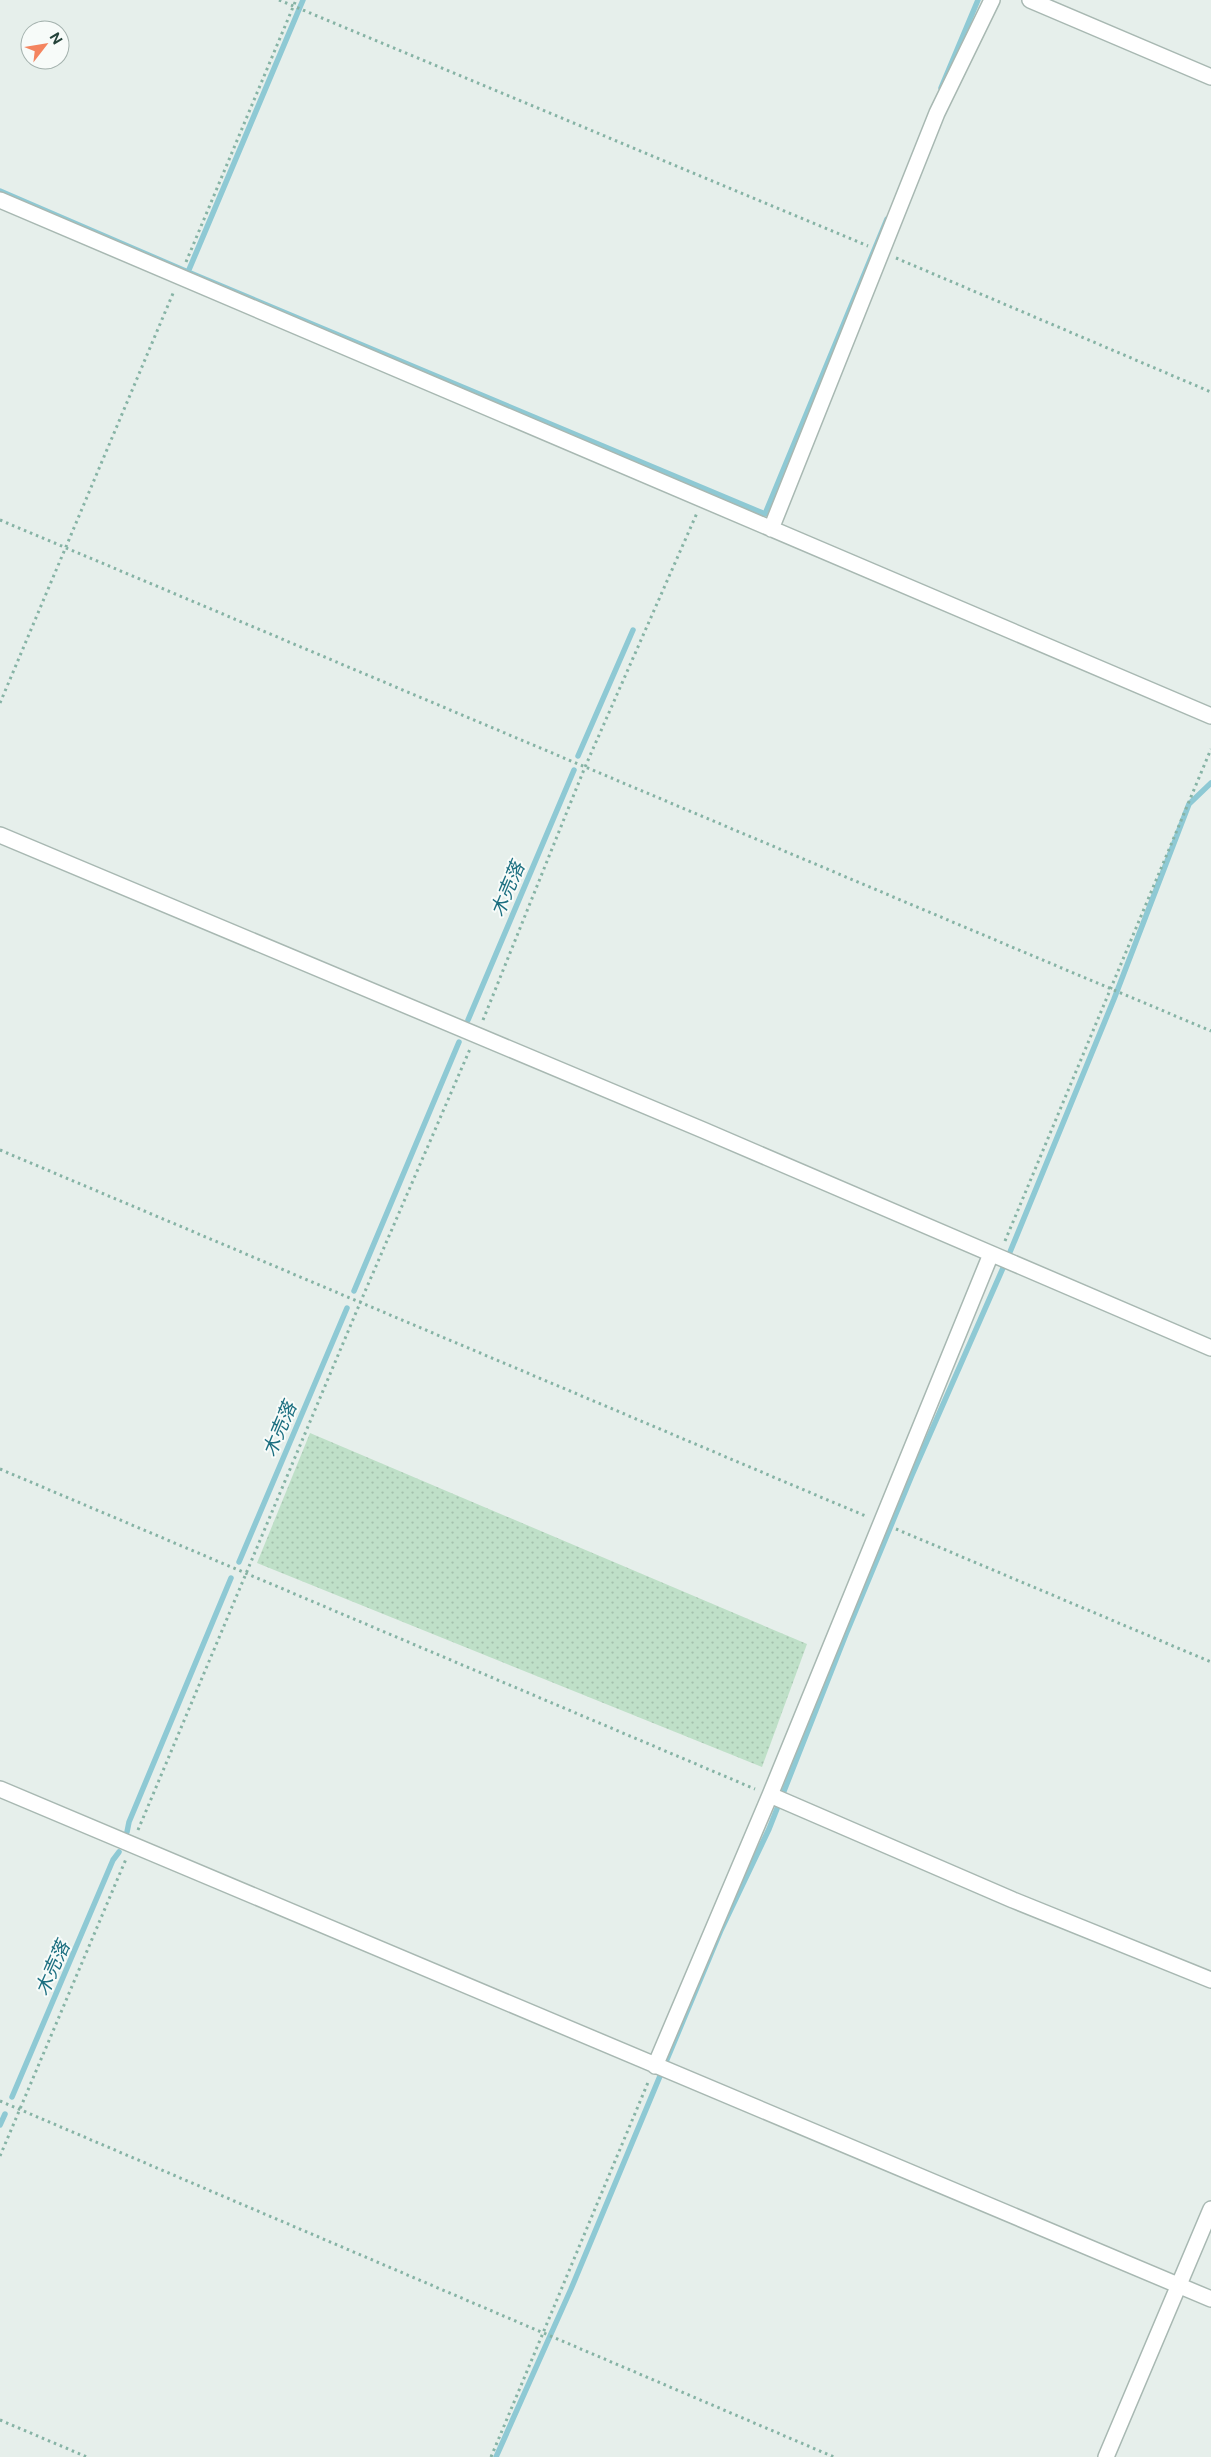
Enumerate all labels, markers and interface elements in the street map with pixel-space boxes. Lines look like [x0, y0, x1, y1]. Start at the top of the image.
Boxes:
north arrow [20, 20, 70, 70]
text: N [46, 29, 66, 47]
water label: 木売落 [486, 856, 529, 920]
water label: 木売落 [258, 1396, 301, 1460]
water label: 木売落 [30, 1935, 75, 1999]

